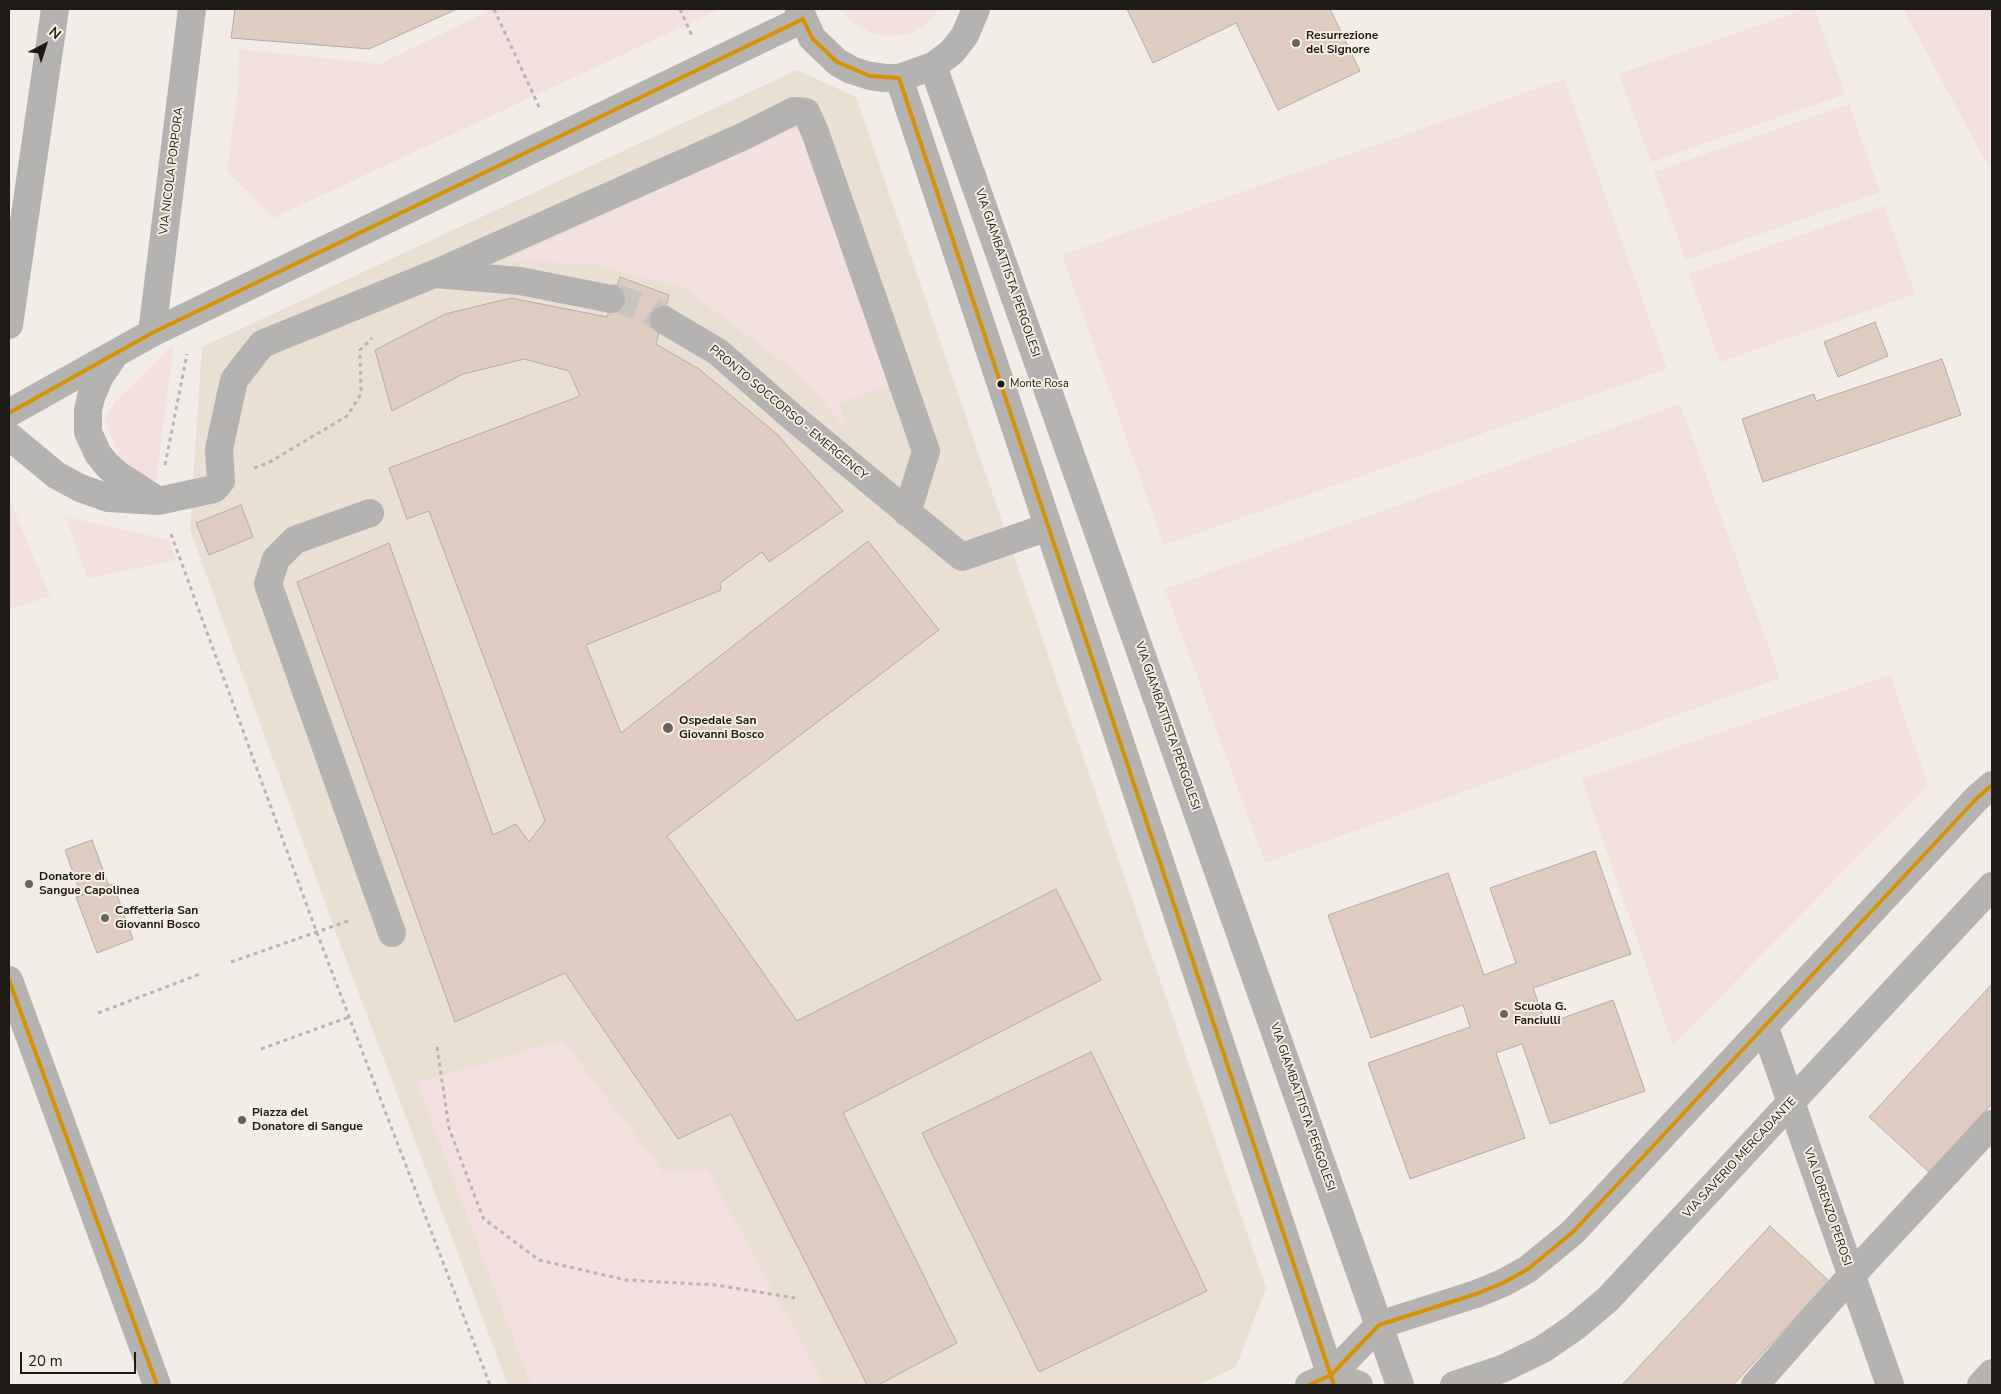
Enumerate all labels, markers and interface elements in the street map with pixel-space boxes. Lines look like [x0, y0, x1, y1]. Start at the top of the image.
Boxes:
north arrow [20, 20, 70, 70]
text: N [45, 22, 65, 44]
place label: Resurrezione del Signore [1306, 29, 1378, 57]
marker: Resurrezione del Signore [1290, 37, 1302, 49]
street label: VIA NICOLA PORPORA [157, 106, 187, 236]
street label: VIA GIAMBATTISTA PERGOLESI [971, 187, 1043, 359]
street label: PRONTO SOCCORSO - EMERGENCY [706, 343, 870, 483]
place label: Monte Rosa [1010, 377, 1069, 391]
marker: Monte Rosa [996, 379, 1006, 389]
street label: VIA GIAMBATTISTA PERGOLESI [1131, 640, 1203, 812]
place label: Ospedale San Giovanni Bosco [679, 714, 764, 742]
marker: Ospedale San Giovanni Bosco [661, 721, 675, 735]
place label: Donatore di Sangue Capolinea [39, 870, 140, 898]
marker: Donatore di Sangue Capolinea [23, 878, 35, 890]
place label: Caffetteria San Giovanni Bosco [115, 904, 200, 932]
marker: Caffetteria San Giovanni Bosco [99, 912, 111, 924]
place label: Scuola G. Fanciulli [1514, 1000, 1567, 1028]
marker: Scuola G. Fanciulli [1498, 1008, 1510, 1020]
street label: VIA GIAMBATTISTA PERGOLESI [1266, 1021, 1338, 1193]
street label: VIA SAVERIO MERCADANTE [1680, 1095, 1800, 1221]
place label: Piazza del Donatore di Sangue [252, 1106, 363, 1134]
marker: Piazza del Donatore di Sangue [236, 1114, 248, 1126]
street label: VIA LORENZO PEROSI [1800, 1146, 1854, 1268]
scale bar [22, 1342, 139, 1374]
text: 20 m [28, 1351, 63, 1371]

